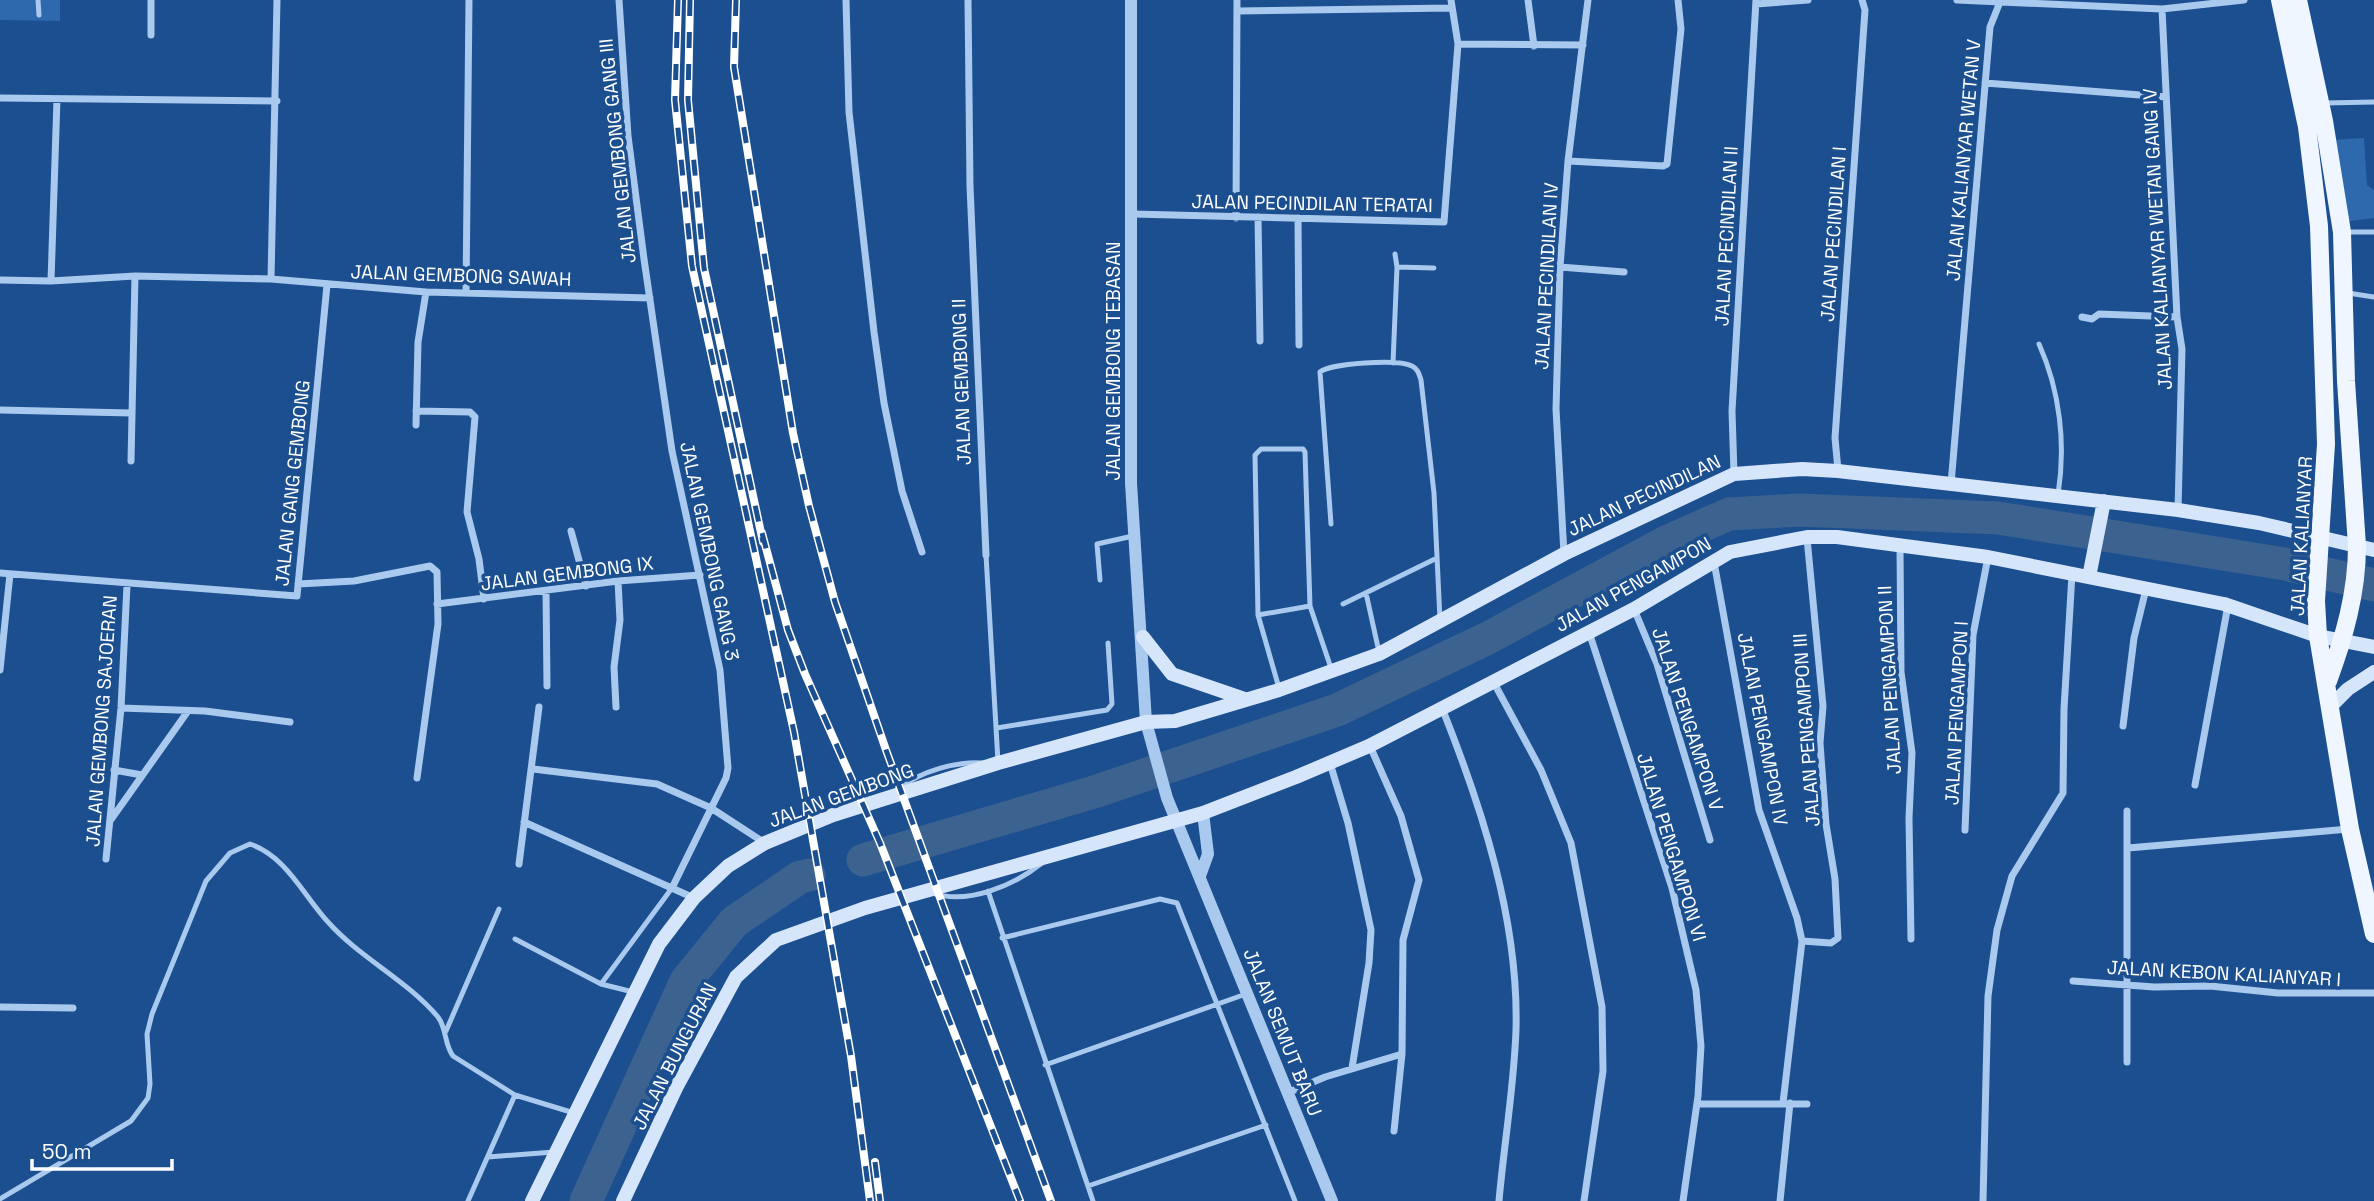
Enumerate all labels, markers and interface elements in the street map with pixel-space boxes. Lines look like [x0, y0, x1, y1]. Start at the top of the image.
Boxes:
street label: JALAN GEMBONG GANG III [593, 37, 642, 265]
street label: JALAN KALIANYAR WETAN V [1940, 38, 1987, 282]
street label: JALAN KALIANYAR WETAN GANG IV [2137, 87, 2178, 390]
street label: JALAN PECINDILAN II [1709, 145, 1744, 327]
street label: JALAN PECINDILAN I [1815, 145, 1852, 323]
street label: JALAN PECINDILAN IV [1529, 181, 1564, 370]
street label: JALAN PECINDILAN TERATAI [1191, 189, 1433, 218]
street label: JALAN GEMBONG TEBASAN [1101, 241, 1126, 481]
street label: JALAN GEMBONG SAWAH [350, 259, 572, 292]
street label: JALAN GEMBONG II [946, 298, 977, 466]
street label: JALAN GANG GEMBONG [269, 379, 316, 587]
street label: JALAN GEMBONG GANG 3 [674, 439, 745, 663]
street label: JALAN PECINDILAN [1564, 449, 1725, 542]
street label: JALAN KALIANYAR [2285, 456, 2318, 616]
street label: JALAN PENGAMPON [1551, 531, 1716, 638]
street label: JALAN GEMBONG IX [479, 550, 655, 597]
street label: JALAN PENGAMPON II [1872, 585, 1907, 775]
street label: JALAN GEMBONG SAJOERAN [80, 594, 123, 848]
street label: JALAN PENGAMPON I [1939, 620, 1974, 806]
street label: JALAN PENGAMPON V [1646, 624, 1729, 814]
street label: JALAN PENGAMPON IV [1732, 630, 1794, 828]
street label: JALAN PENGAMPON III [1787, 632, 1826, 827]
street label: JALAN PENGAMPON VI [1631, 750, 1712, 945]
street label: JALAN GEMBONG [765, 758, 917, 833]
street label: JALAN SEMUT BARU [1237, 945, 1328, 1120]
street label: JALAN KEBON KALIANYAR I [2106, 955, 2342, 992]
street label: JALAN BUNGURAN [627, 978, 722, 1134]
scale bar [32, 1128, 172, 1172]
text: 50 m [42, 1138, 92, 1165]

